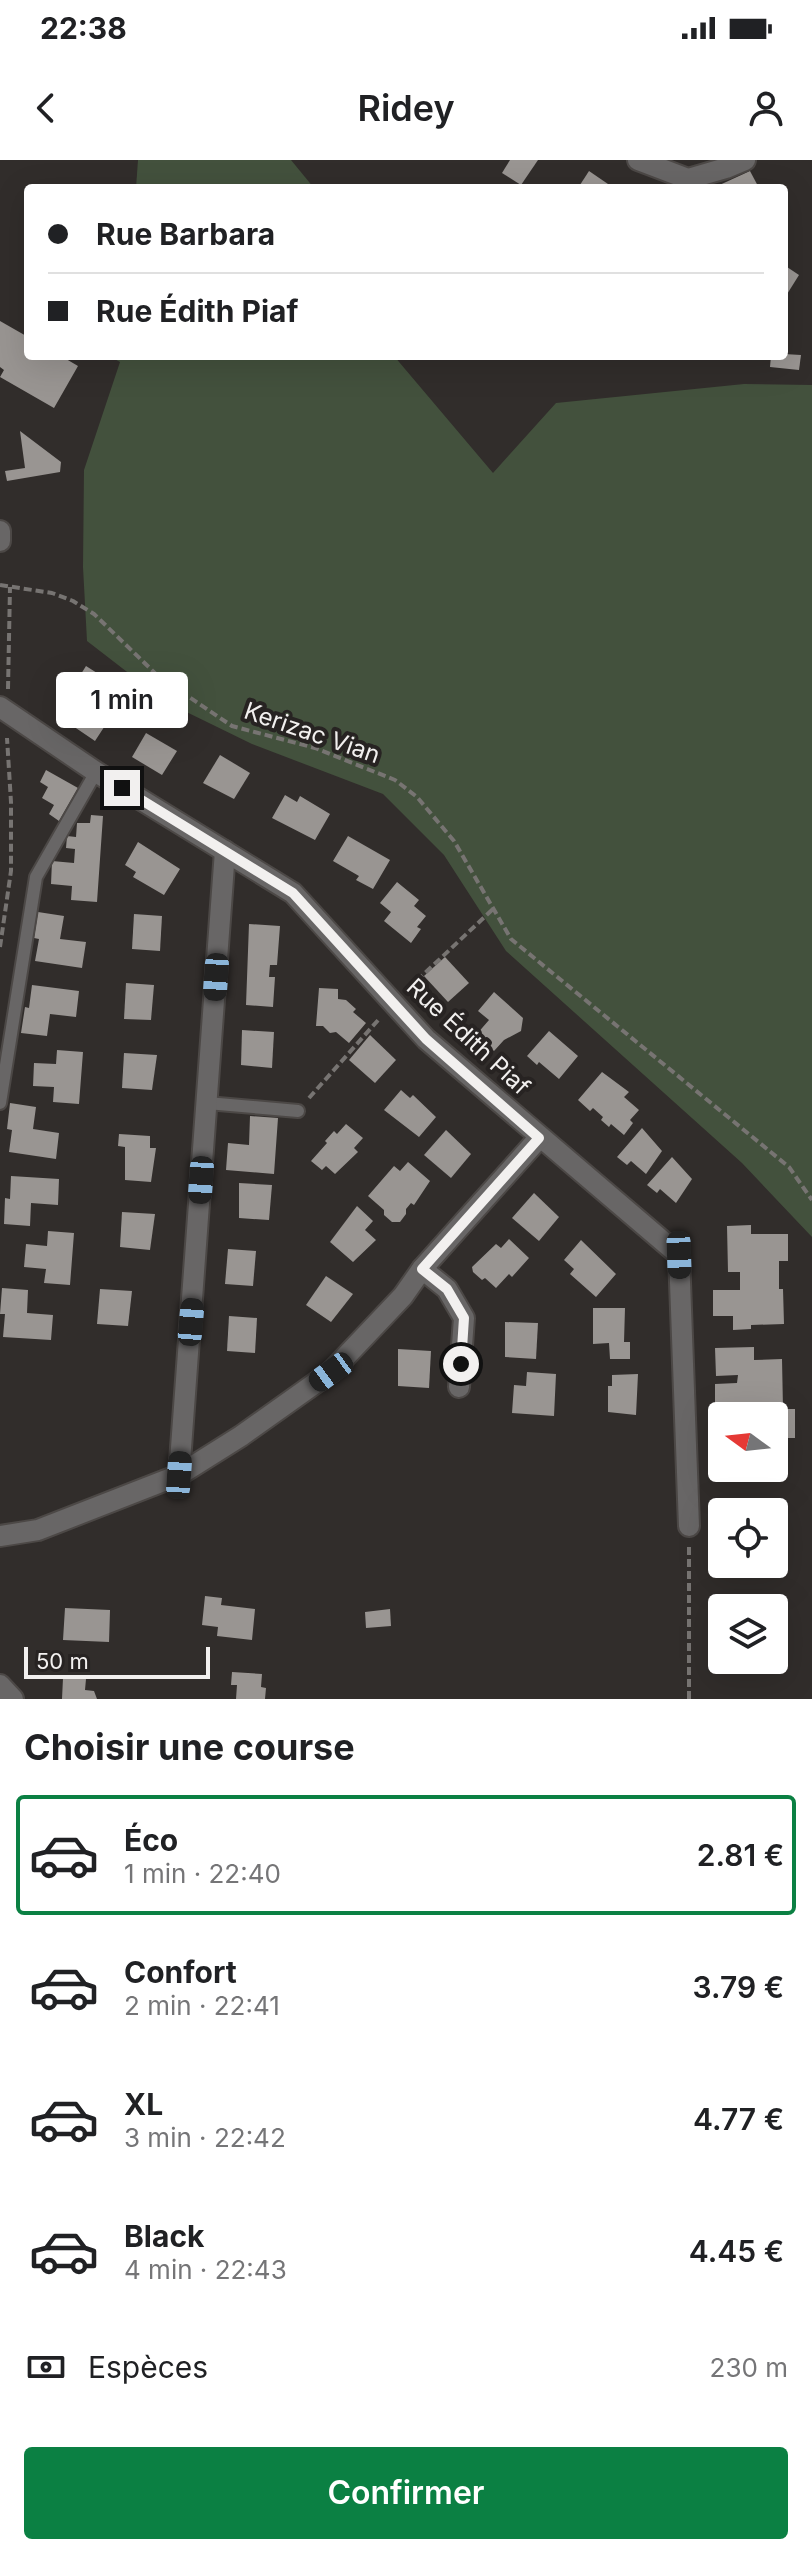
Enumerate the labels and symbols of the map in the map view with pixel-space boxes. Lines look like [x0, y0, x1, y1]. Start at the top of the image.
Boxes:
callout: 1 min [56, 672, 188, 728]
street label: Kerizac Vian [240, 696, 384, 769]
route end [104, 770, 140, 806]
car [202, 952, 230, 1002]
street label: Rue Édith Piaf [401, 972, 537, 1101]
car [187, 1155, 215, 1205]
car [666, 1231, 692, 1279]
car [177, 1297, 205, 1347]
route start [443, 1346, 479, 1382]
car [305, 1348, 357, 1396]
north arrow [708, 1402, 788, 1482]
car [165, 1450, 193, 1500]
scale bar [24, 1643, 210, 1679]

